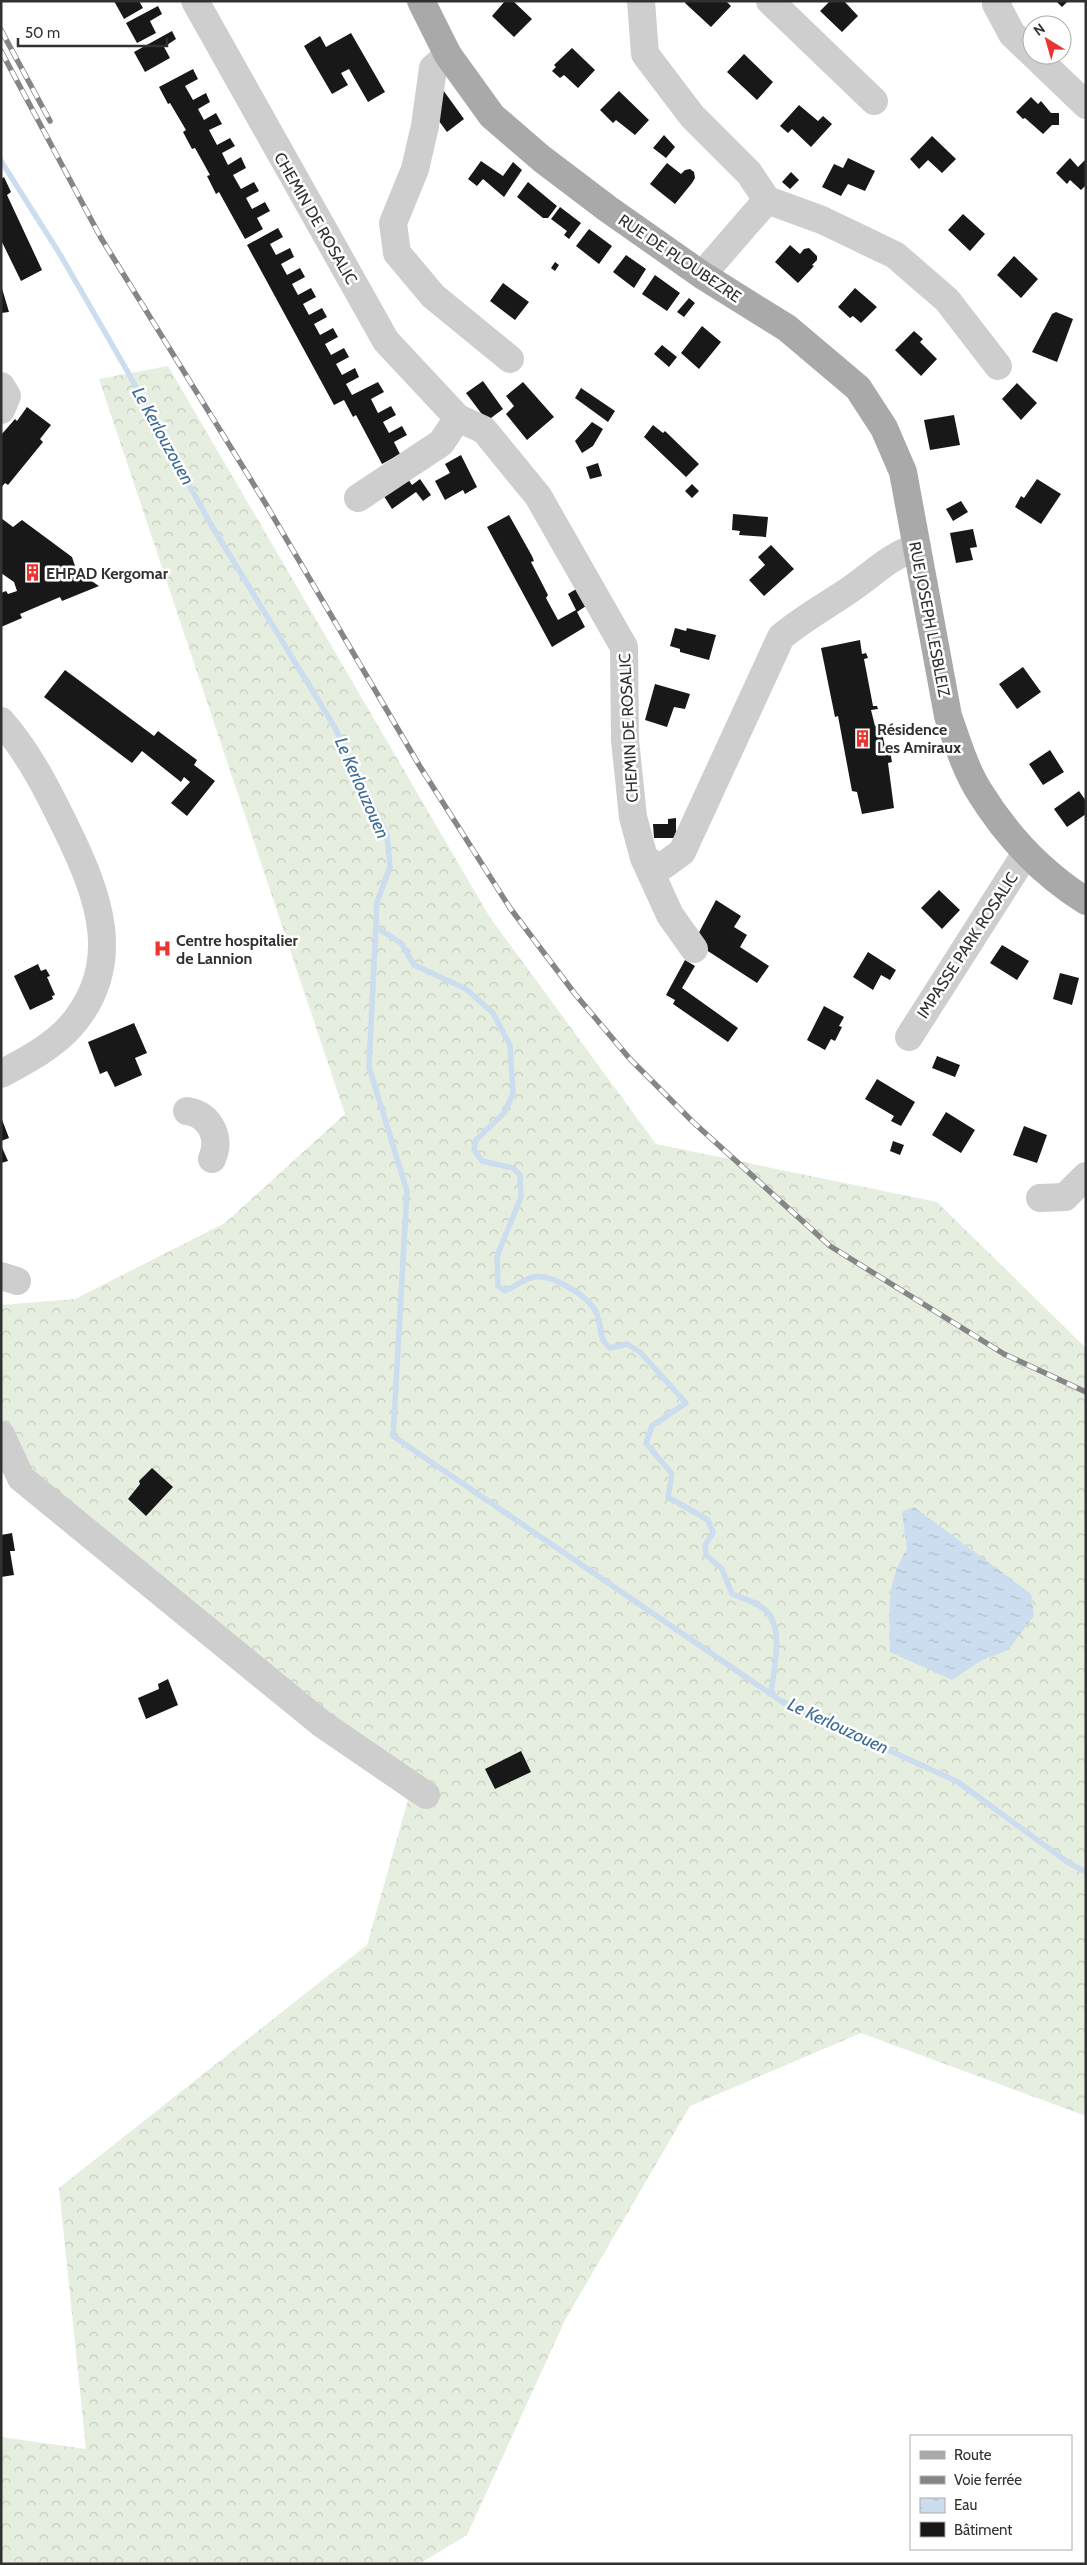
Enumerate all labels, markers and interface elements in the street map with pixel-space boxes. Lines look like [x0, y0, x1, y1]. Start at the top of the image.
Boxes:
scale bar [18, 15, 166, 47]
north arrow [1022, 15, 1072, 65]
text: N [1030, 19, 1049, 40]
text: 50 m [25, 24, 60, 42]
street label: CHEMIN DE ROSALIC [270, 149, 361, 288]
street label: RUE DE PLOUBEZRE [615, 210, 745, 307]
water label: Le Kerlouzouen [127, 383, 199, 489]
street label: RUE JOSEPH LESBLEIZ [905, 540, 954, 699]
building icon: EHPAD Kergomar [22, 563, 42, 583]
place label: EHPAD Kergomar [46, 564, 169, 583]
street label: CHEMIN DE ROSALIC [615, 653, 642, 803]
place label: Résidence Les Amiraux [877, 720, 961, 757]
building icon: Résidence Les Amiraux [853, 728, 873, 748]
water label: Le Kerlouzouen [330, 734, 394, 842]
street label: IMPASSE PARK ROSALIC [913, 869, 1022, 1022]
place label: Centre hospitalier de Lannion [176, 931, 298, 968]
hospital icon: Centre hospitalier de Lannion [152, 939, 172, 959]
water label: Le Kerlouzouen [784, 1693, 892, 1759]
legend [910, 2435, 1072, 2550]
text: Route [954, 2446, 992, 2464]
text: Voie ferrée [954, 2471, 1022, 2489]
text: Eau [954, 2496, 977, 2514]
text: Bâtiment [954, 2521, 1012, 2539]

